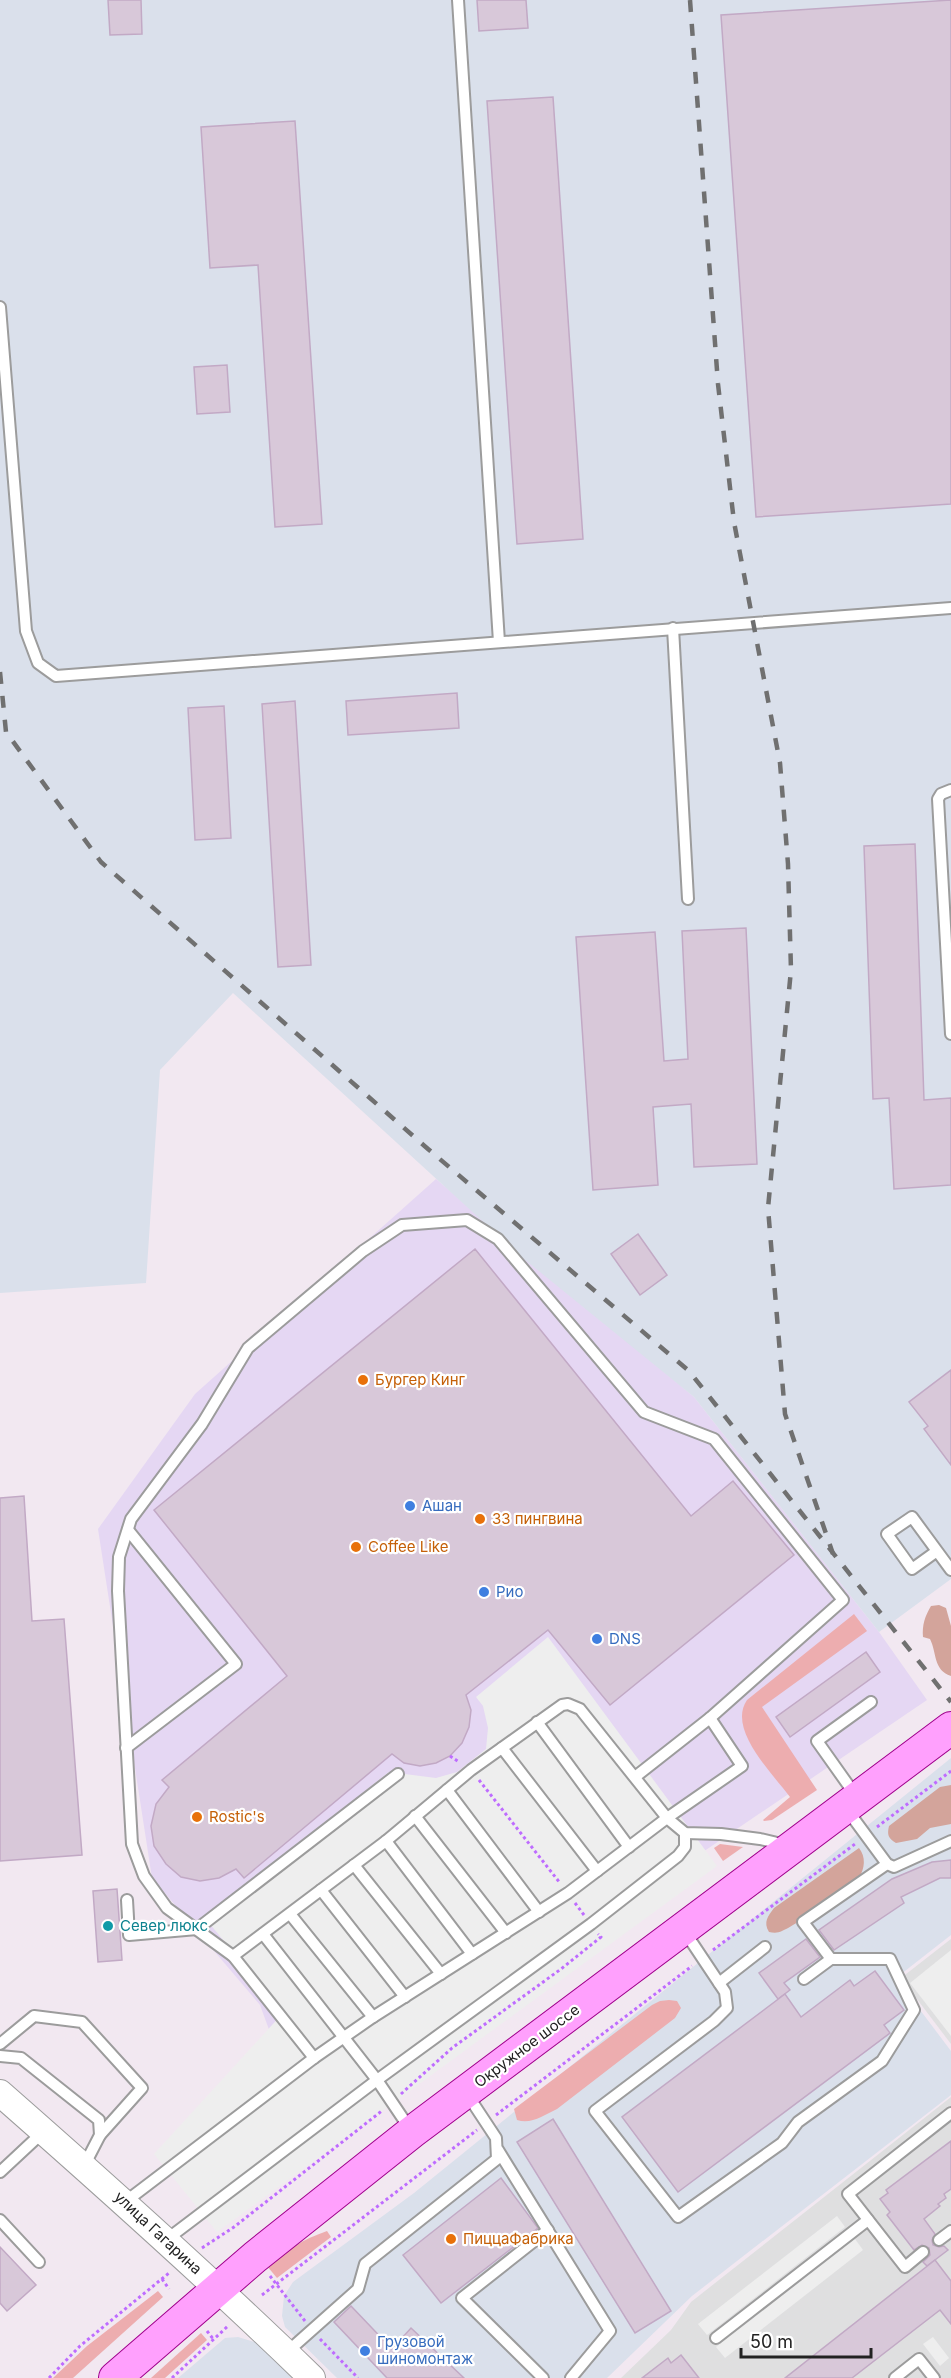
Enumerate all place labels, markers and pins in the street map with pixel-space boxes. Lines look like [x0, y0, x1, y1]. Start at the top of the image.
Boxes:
place label: Бургер Кинг [375, 1370, 466, 1389]
marker: Бургер Кинг [356, 1373, 370, 1387]
place label: Ашан [422, 1496, 462, 1515]
marker: Ашан [403, 1499, 417, 1513]
place label: 33 пингвина [492, 1509, 583, 1528]
marker: 33 пингвина [473, 1512, 487, 1526]
place label: Coffee Like [368, 1537, 449, 1556]
marker: Coffee Like [349, 1540, 363, 1554]
place label: Рио [496, 1582, 523, 1601]
marker: Рио [477, 1585, 491, 1599]
place label: DNS [609, 1629, 641, 1648]
marker: DNS [590, 1632, 604, 1646]
place label: Rostic's [209, 1807, 265, 1826]
marker: Rostic's [190, 1810, 204, 1824]
place label: Север люкс [120, 1916, 208, 1935]
marker: Север люкс [101, 1919, 115, 1933]
place label: ПиццаФабрика [463, 2229, 574, 2248]
marker: ПиццаФабрика [444, 2232, 458, 2246]
place label: Грузовой шиномонтаж [377, 2332, 473, 2368]
marker: Грузовой шиномонтаж [358, 2344, 372, 2358]

